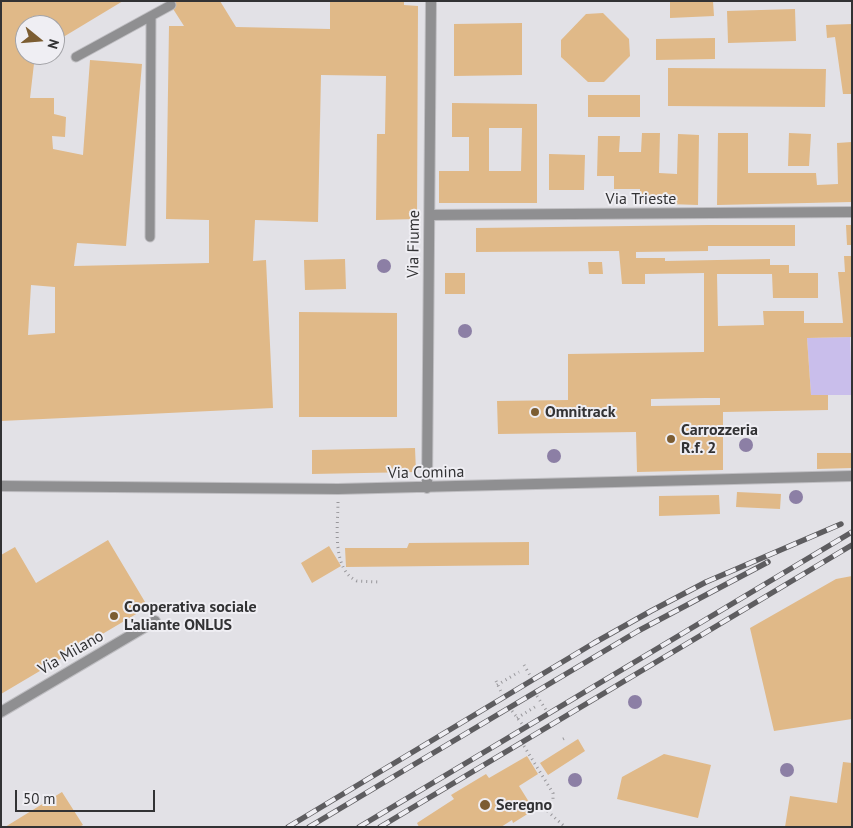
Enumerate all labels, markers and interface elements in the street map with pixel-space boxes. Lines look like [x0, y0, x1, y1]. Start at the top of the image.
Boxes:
north arrow [15, 15, 65, 65]
text: N [43, 37, 63, 51]
street label: Via Trieste [606, 189, 676, 209]
street label: Via Fiume [404, 210, 424, 278]
place label: Omnitrack [545, 402, 616, 422]
marker: Omnitrack [529, 406, 541, 418]
place label: Carrozzeria R.f. 2 [681, 420, 758, 458]
marker: Carrozzeria R.f. 2 [665, 433, 677, 445]
street label: Via Comina [387, 463, 465, 483]
place label: Cooperativa sociale L'aliante ONLUS [124, 597, 257, 635]
marker: Cooperativa sociale L'aliante ONLUS [108, 610, 120, 622]
street label: Via Milano [35, 627, 107, 679]
scale bar [18, 780, 158, 812]
text: 50 m [23, 789, 56, 808]
place label: Seregno [496, 795, 552, 815]
marker: Seregno [478, 798, 492, 812]

